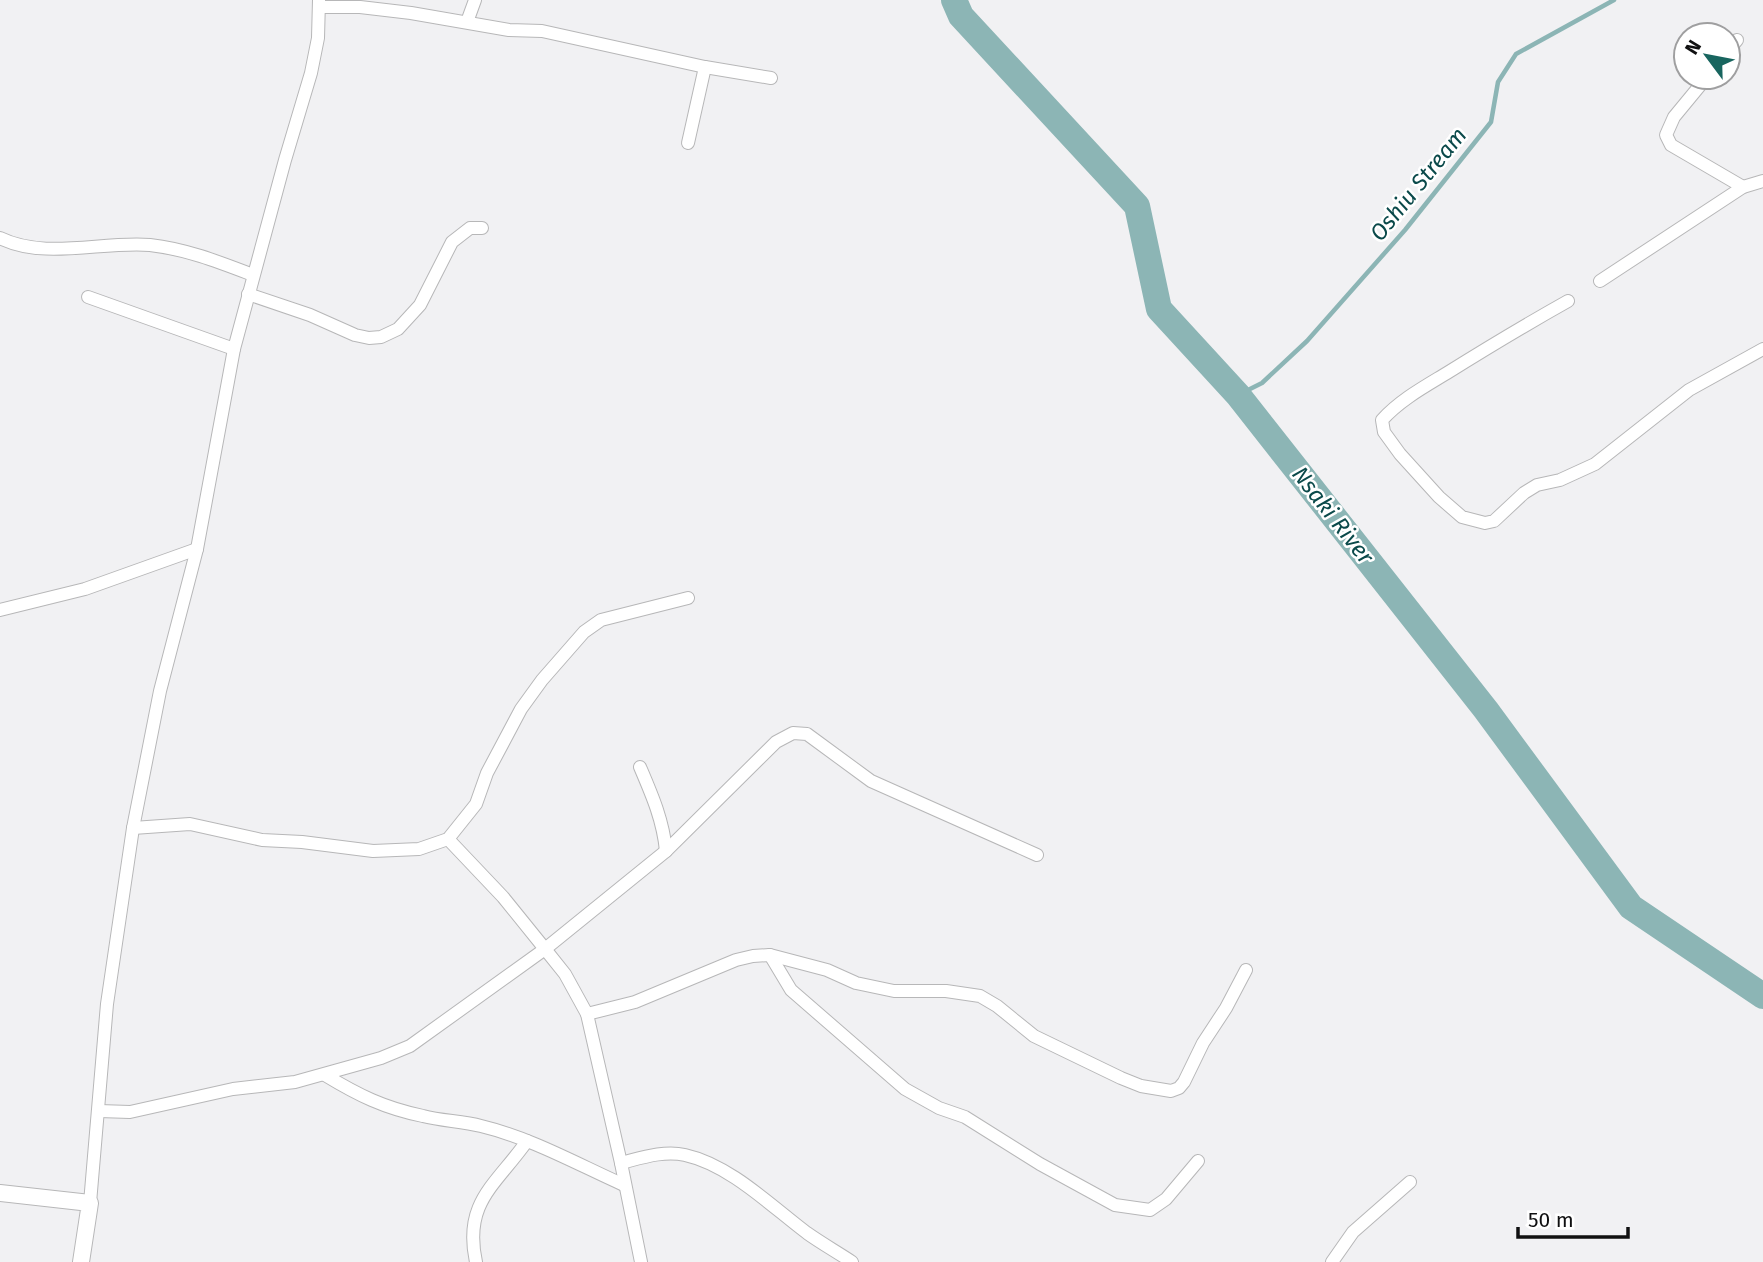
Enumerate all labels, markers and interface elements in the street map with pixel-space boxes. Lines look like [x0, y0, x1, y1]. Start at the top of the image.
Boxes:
north arrow [1672, 21, 1742, 91]
text: N [1680, 36, 1706, 59]
water label: Oshiu Stream [1364, 121, 1472, 247]
water label: Nsaki River [1286, 461, 1381, 570]
scale bar [1518, 1196, 1628, 1240]
text: 50 m [1528, 1207, 1574, 1233]

